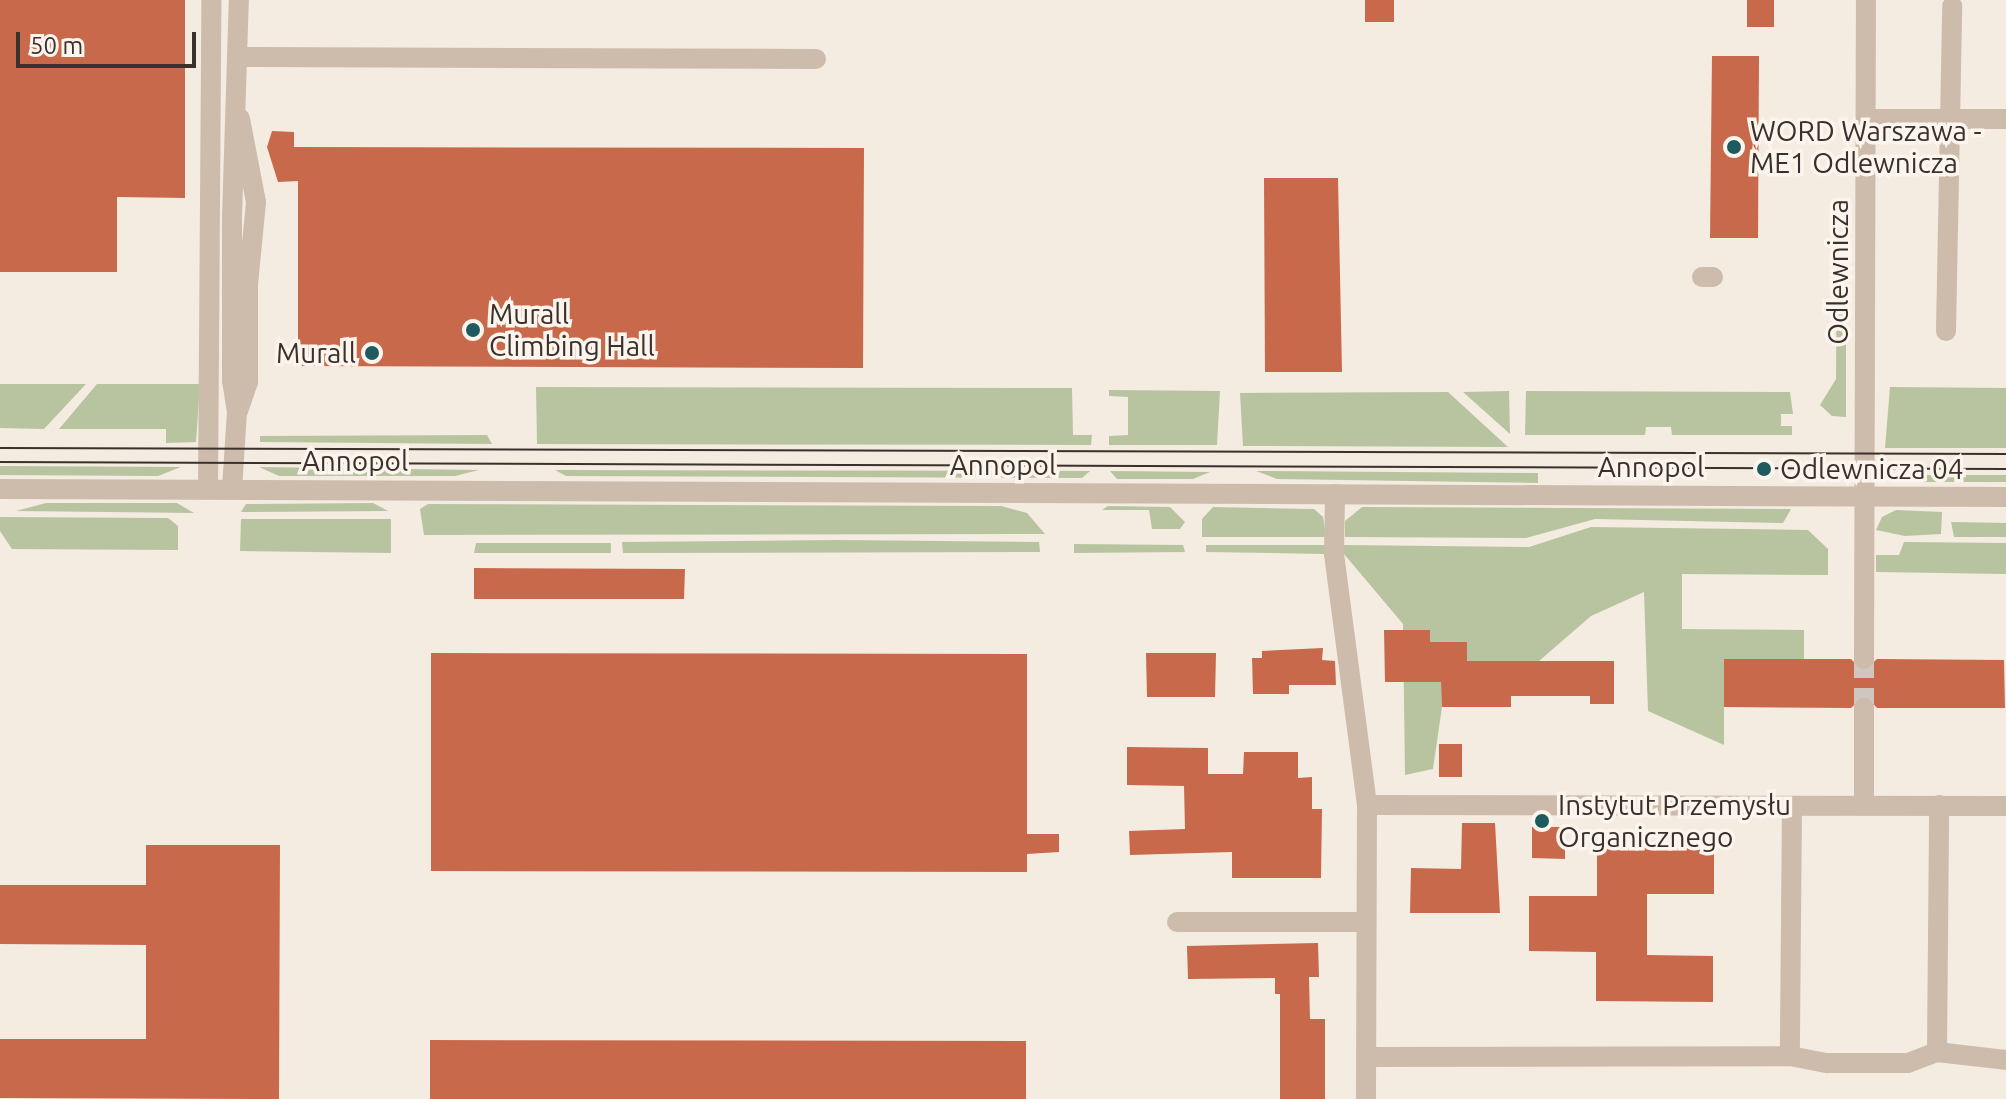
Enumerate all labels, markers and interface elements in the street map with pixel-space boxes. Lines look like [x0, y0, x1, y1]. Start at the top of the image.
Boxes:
scale bar [20, 16, 200, 66]
text: 50 m [30, 32, 83, 59]
place label: WORD Warszawa - ME1 Odlewnicza [1750, 114, 1981, 180]
marker: WORD Warszawa - ME1 Odlewnicza [1725, 138, 1743, 156]
street label: Odlewnicza [1821, 199, 1855, 345]
place label: Murall Climbing Hall [489, 297, 655, 363]
marker: Murall Climbing Hall [464, 321, 482, 339]
place label: Murall [276, 336, 356, 370]
marker: Murall [363, 344, 381, 362]
street label: Annopol [302, 444, 408, 478]
street label: Annopol [950, 448, 1056, 482]
street label: Annopol [1598, 450, 1704, 484]
place label: Odlewnicza 04 [1780, 452, 1964, 486]
marker: Odlewnicza 04 [1755, 460, 1773, 478]
place label: Instytut Przemysłu Organicznego [1558, 788, 1791, 854]
marker: Instytut Przemysłu Organicznego [1533, 812, 1551, 830]

